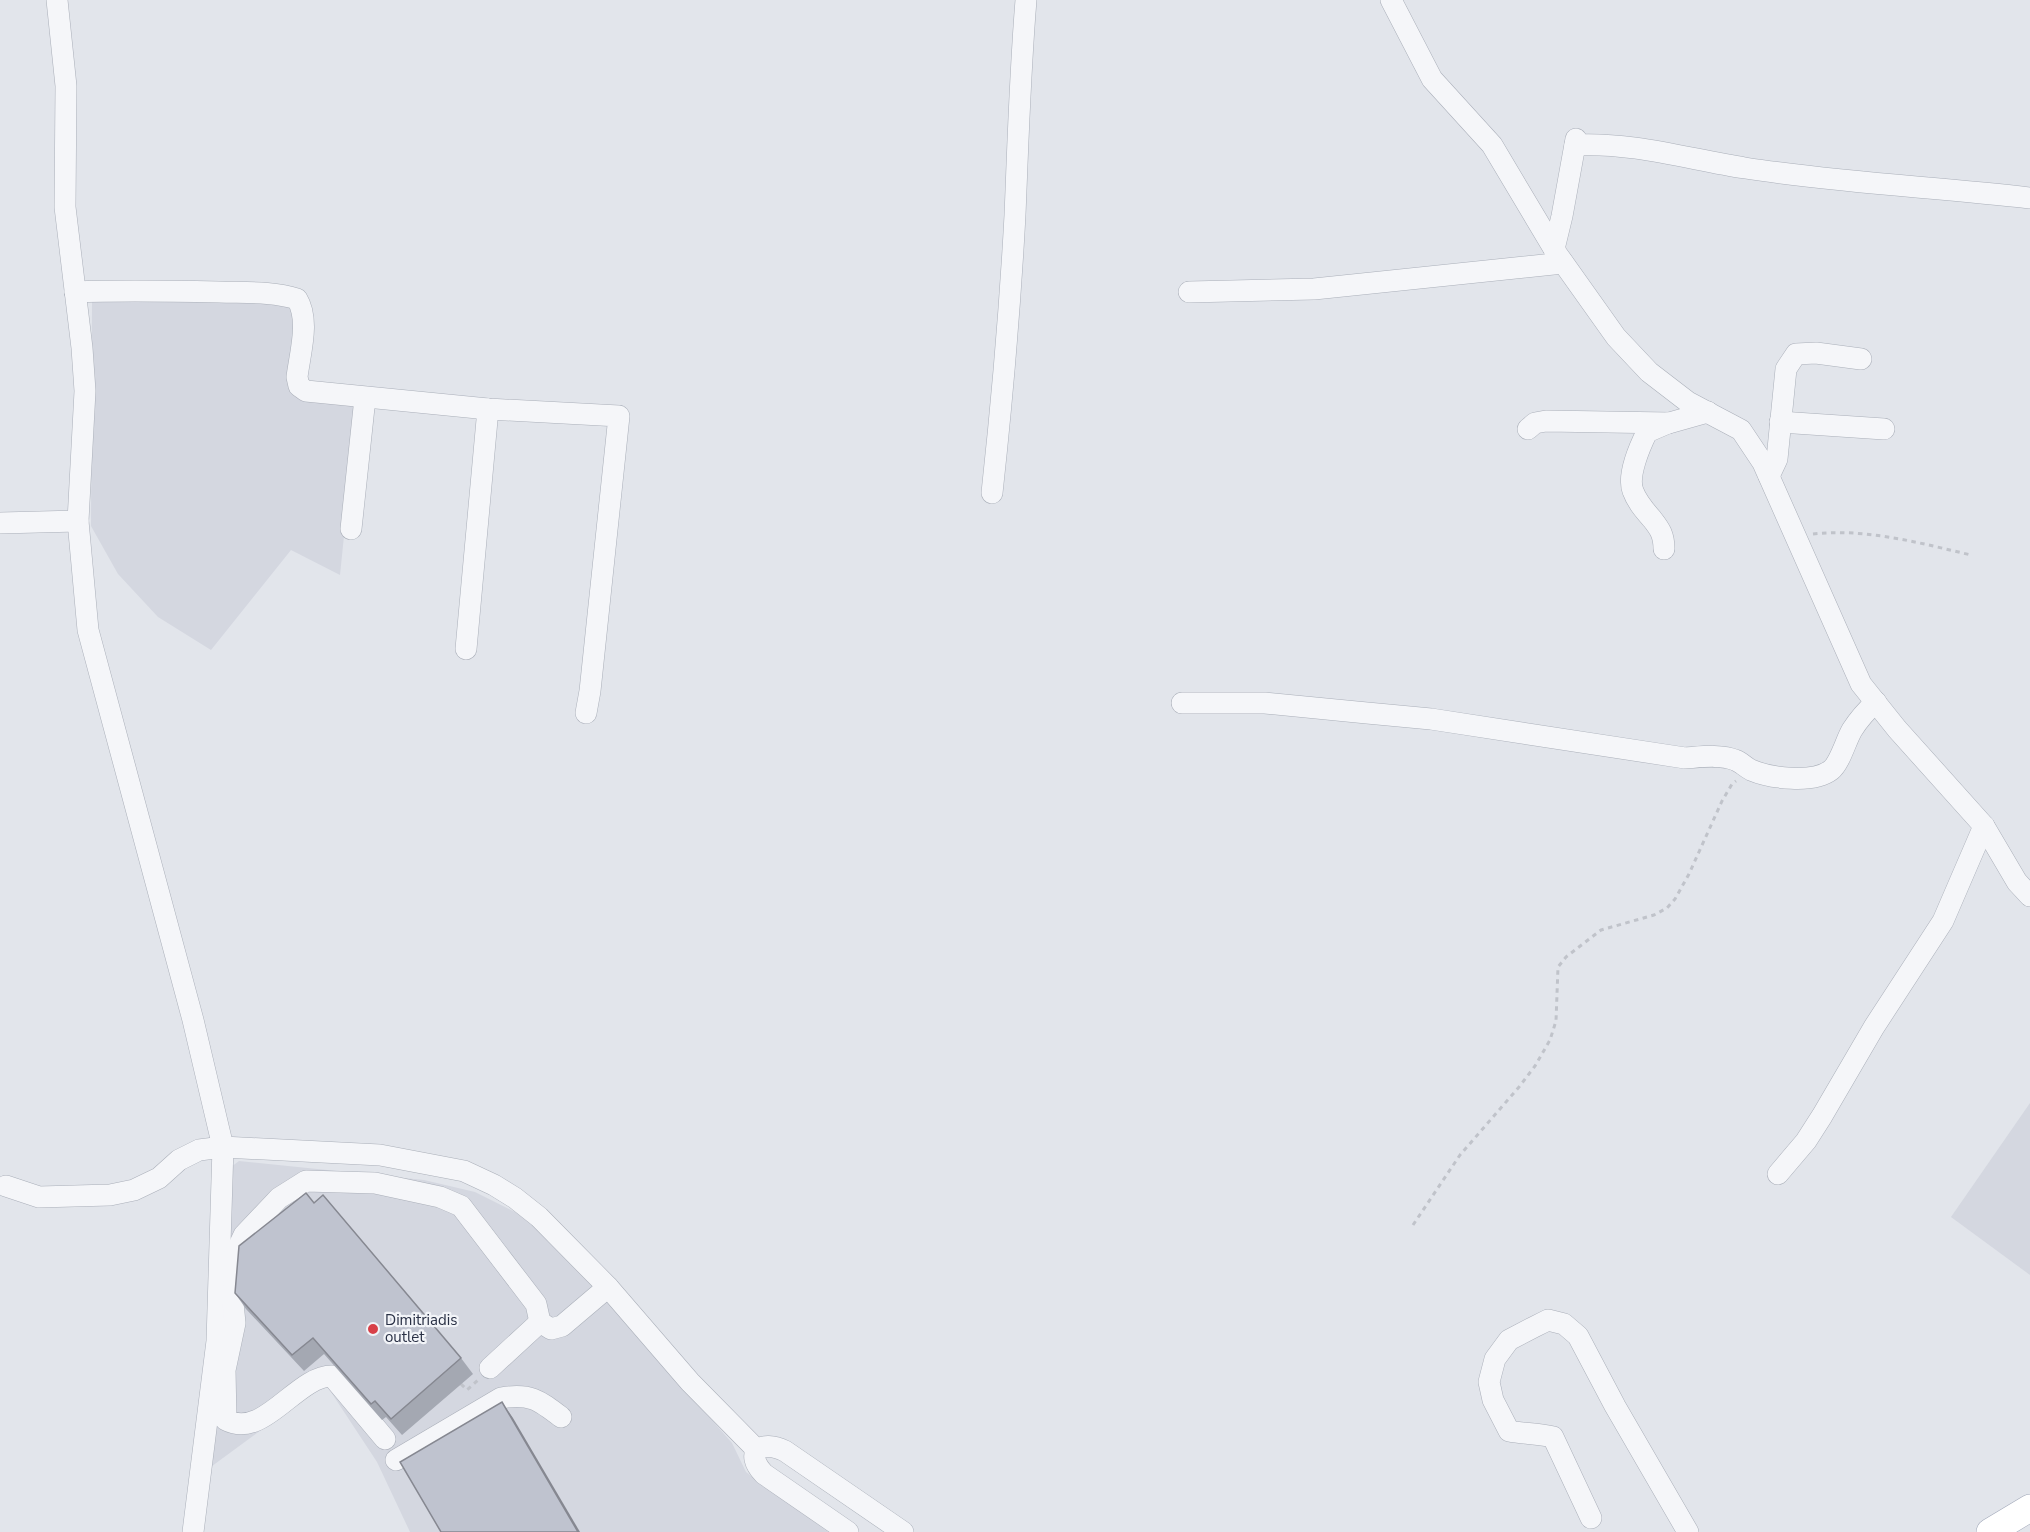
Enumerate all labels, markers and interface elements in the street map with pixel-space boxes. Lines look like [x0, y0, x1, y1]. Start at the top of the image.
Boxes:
place label: Dimitriadis outlet [385, 1310, 457, 1347]
marker: Dimitriadis outlet [366, 1322, 380, 1336]

